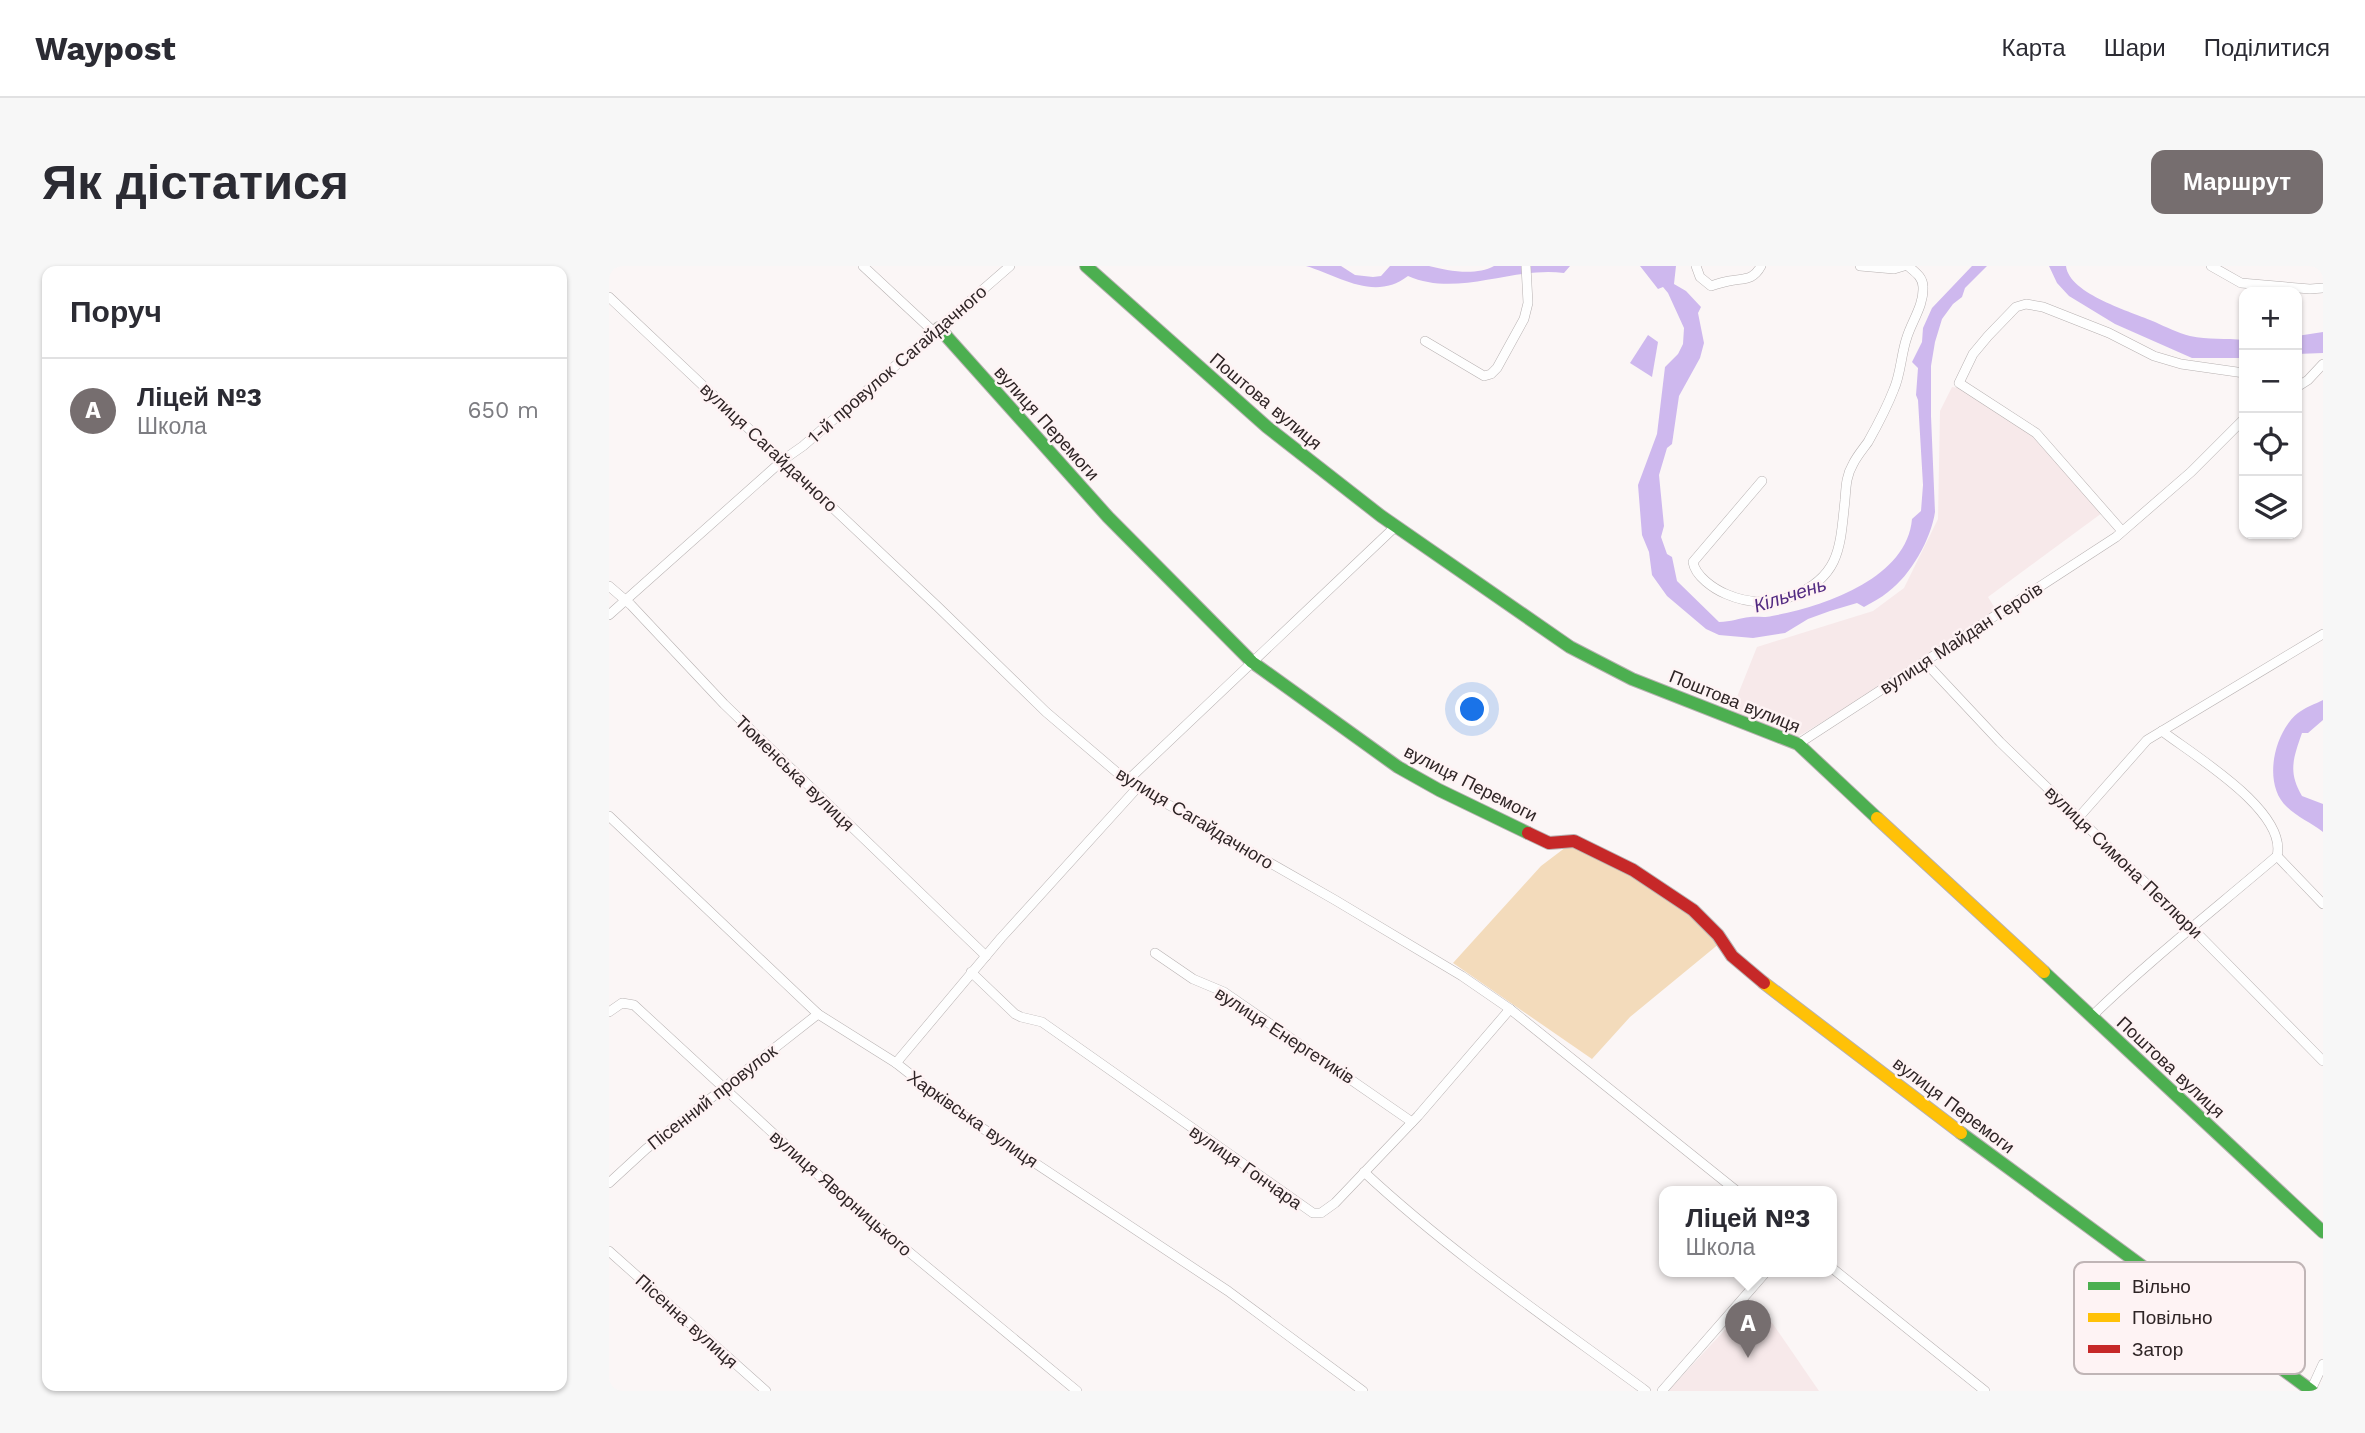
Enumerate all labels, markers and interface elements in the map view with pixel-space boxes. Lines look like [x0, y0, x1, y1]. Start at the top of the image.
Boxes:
text: Waypost [35, 29, 176, 68]
text: Карта [2001, 34, 2066, 62]
text: Шари [2104, 34, 2166, 62]
text: Поділитися [2204, 34, 2330, 62]
button: Маршрут [2151, 150, 2323, 214]
text: Як дістатися [42, 153, 349, 211]
street label: 1-й провулок Сагайдачного [803, 281, 991, 447]
map controls [2239, 287, 2302, 539]
button: + [2239, 287, 2302, 350]
text: Поруч [70, 294, 162, 329]
street label: Поштова вулиця [1206, 348, 1326, 454]
button: − [2239, 350, 2302, 413]
street label: вулиця Перемоги [990, 362, 1104, 484]
street label: вулиця Сагайдачного [696, 378, 842, 516]
text: Ліцей №3 [137, 382, 262, 412]
text: A [85, 397, 101, 424]
text: 650 m [468, 397, 539, 424]
text: Школа [137, 413, 207, 440]
button: locate [2239, 413, 2302, 476]
button: layers [2239, 476, 2302, 539]
water label: Кільчень [1751, 572, 1829, 618]
street label: вулиця Майдан Героїв [1876, 578, 2046, 698]
street label: Поштова вулиця [1666, 665, 1804, 737]
your location [1455, 692, 1489, 726]
street label: Тюменська вулиця [731, 711, 859, 835]
street label: вулиця Перемоги [1401, 740, 1541, 826]
street label: вулиця Сагайдачного [1113, 763, 1277, 873]
street label: вулиця Симона Петлюри [2041, 781, 2207, 943]
street label: вулиця Енергетиків [1211, 982, 1359, 1088]
street label: Поштова вулиця [2113, 1012, 2229, 1122]
street label: Пісенний провулок [643, 1040, 781, 1154]
street label: вулиця Перемоги [1889, 1053, 2019, 1157]
street label: Харківська вулиця [904, 1066, 1042, 1172]
street label: вулиця Гончара [1186, 1120, 1307, 1214]
street label: вулиця Яворницького [766, 1126, 916, 1260]
popup [1659, 1186, 1837, 1277]
text: Ліцей №3 [1685, 1203, 1811, 1233]
text: Школа [1685, 1234, 1755, 1261]
legend [2074, 1262, 2305, 1374]
street label: Пісенна вулиця [632, 1270, 742, 1372]
text: Вільно [2132, 1275, 2191, 1298]
pin: A [1725, 1300, 1771, 1358]
text: Повільно [2132, 1306, 2213, 1329]
text: Затор [2132, 1338, 2183, 1361]

